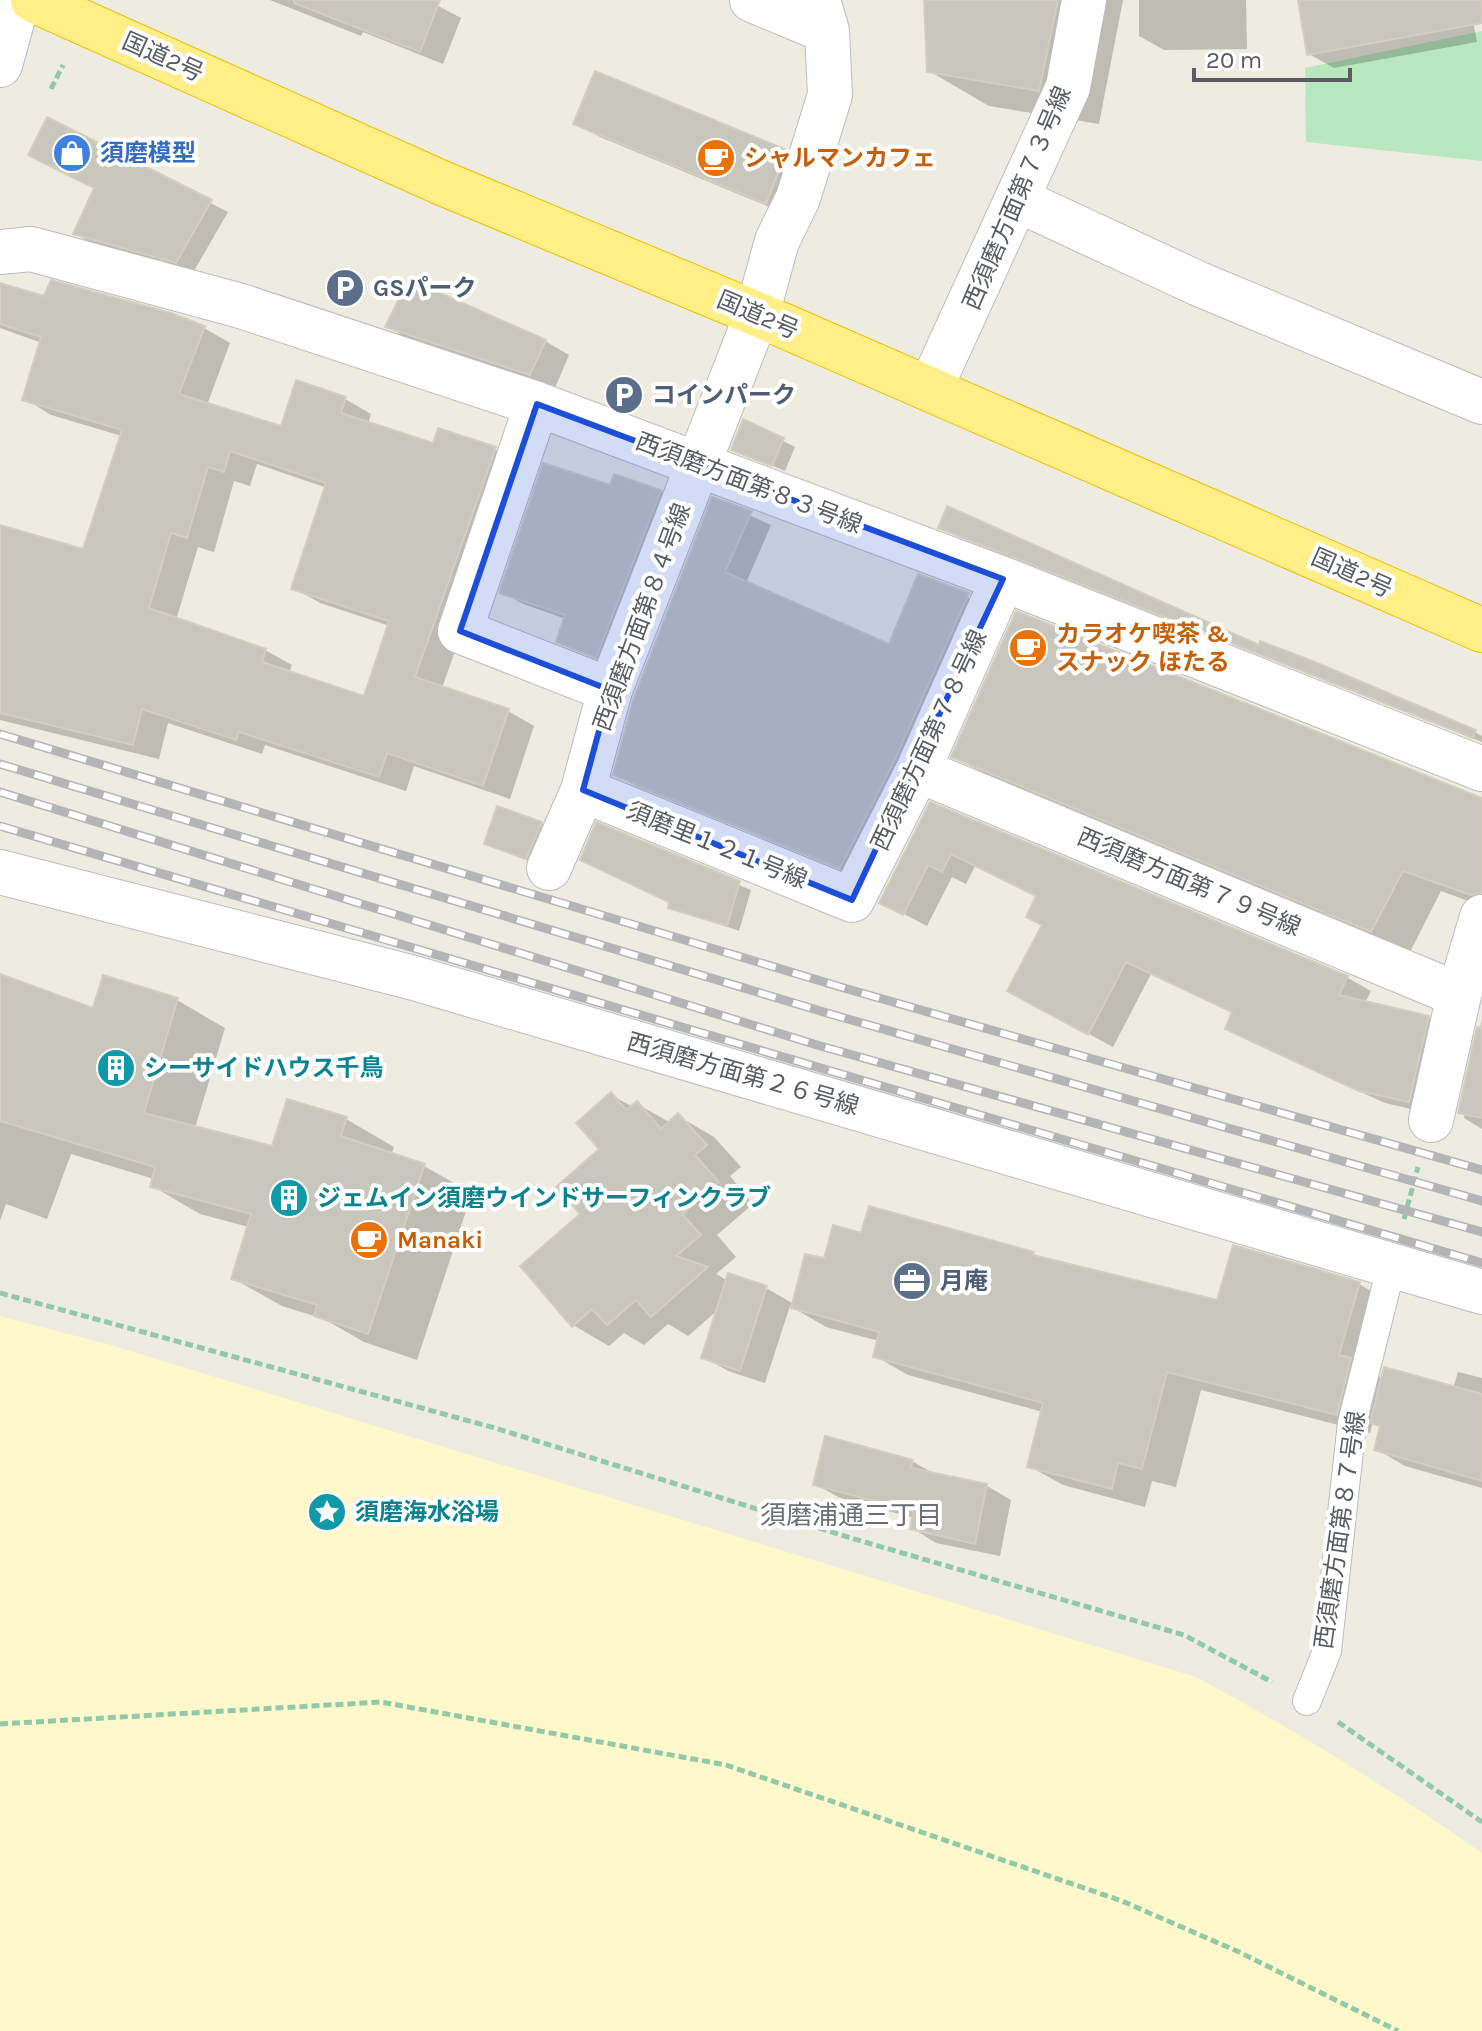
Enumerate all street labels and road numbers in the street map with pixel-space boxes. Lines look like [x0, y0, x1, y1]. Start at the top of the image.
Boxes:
street label: 国道2号 [118, 27, 208, 87]
street label: 西須磨方面第７３号線 [957, 82, 1077, 314]
street label: 国道2号 [713, 285, 803, 345]
street label: 西須磨方面第８３号線 [632, 427, 866, 539]
street label: 西須磨方面第８４号線 [588, 499, 696, 735]
street label: 国道2号 [1307, 543, 1397, 603]
street label: 西須磨方面第７８号線 [866, 625, 992, 855]
street label: 須磨里１２１号線 [623, 796, 811, 894]
street label: 西須磨方面第７９号線 [1073, 822, 1305, 942]
street label: 西須磨方面第２６号線 [624, 1027, 862, 1121]
street label: 西須磨方面第８７号線 [1309, 1409, 1371, 1651]

